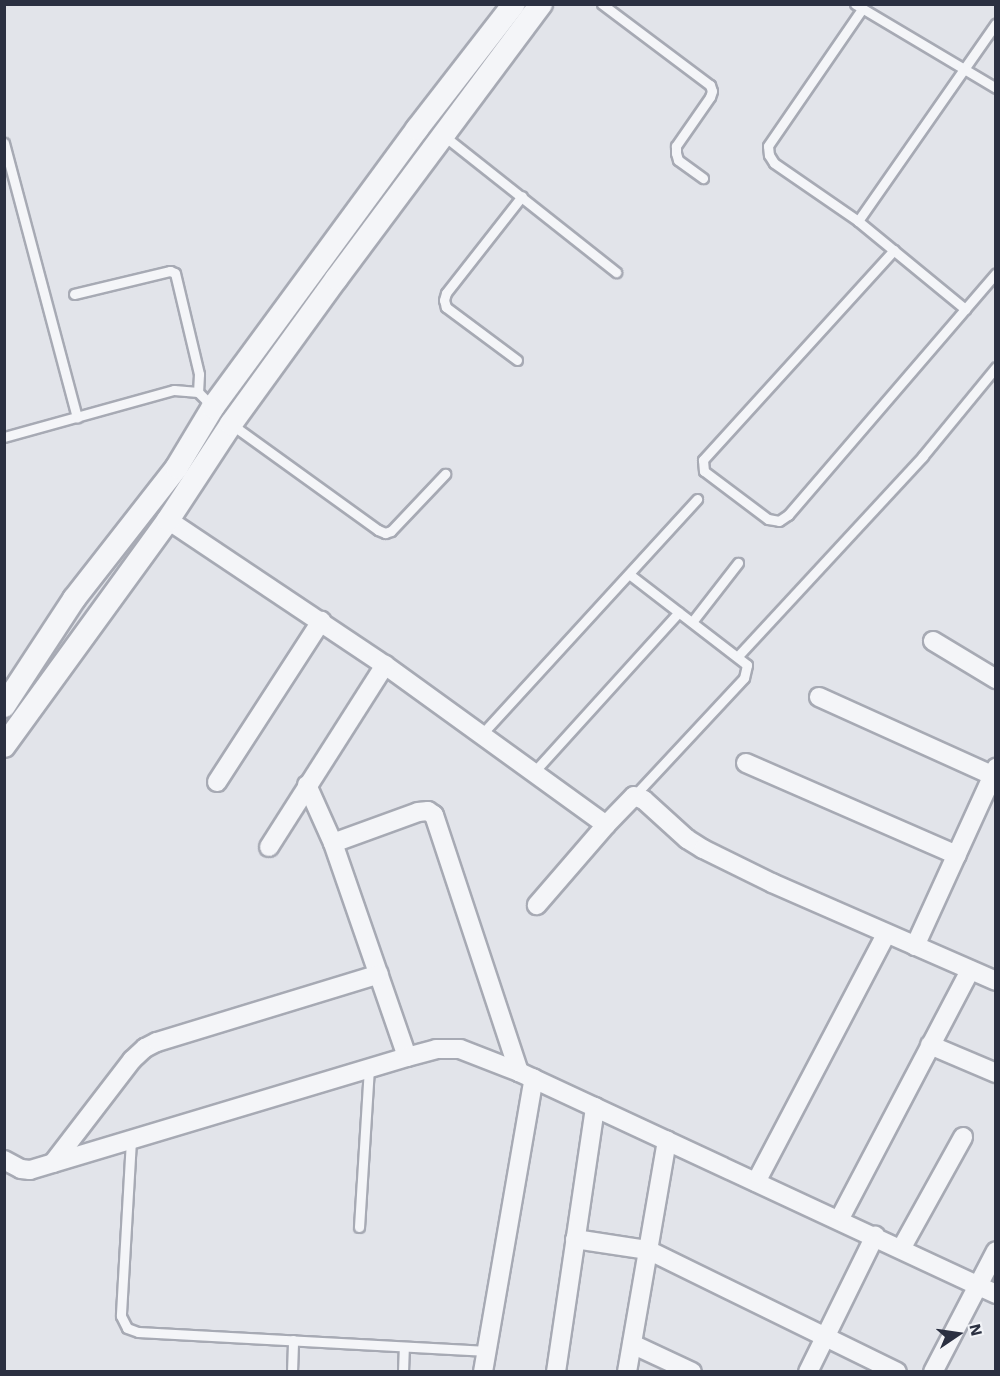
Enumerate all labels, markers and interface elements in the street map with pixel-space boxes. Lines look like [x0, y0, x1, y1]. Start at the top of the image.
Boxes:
north arrow [928, 1304, 988, 1364]
text: N [965, 1322, 987, 1338]

